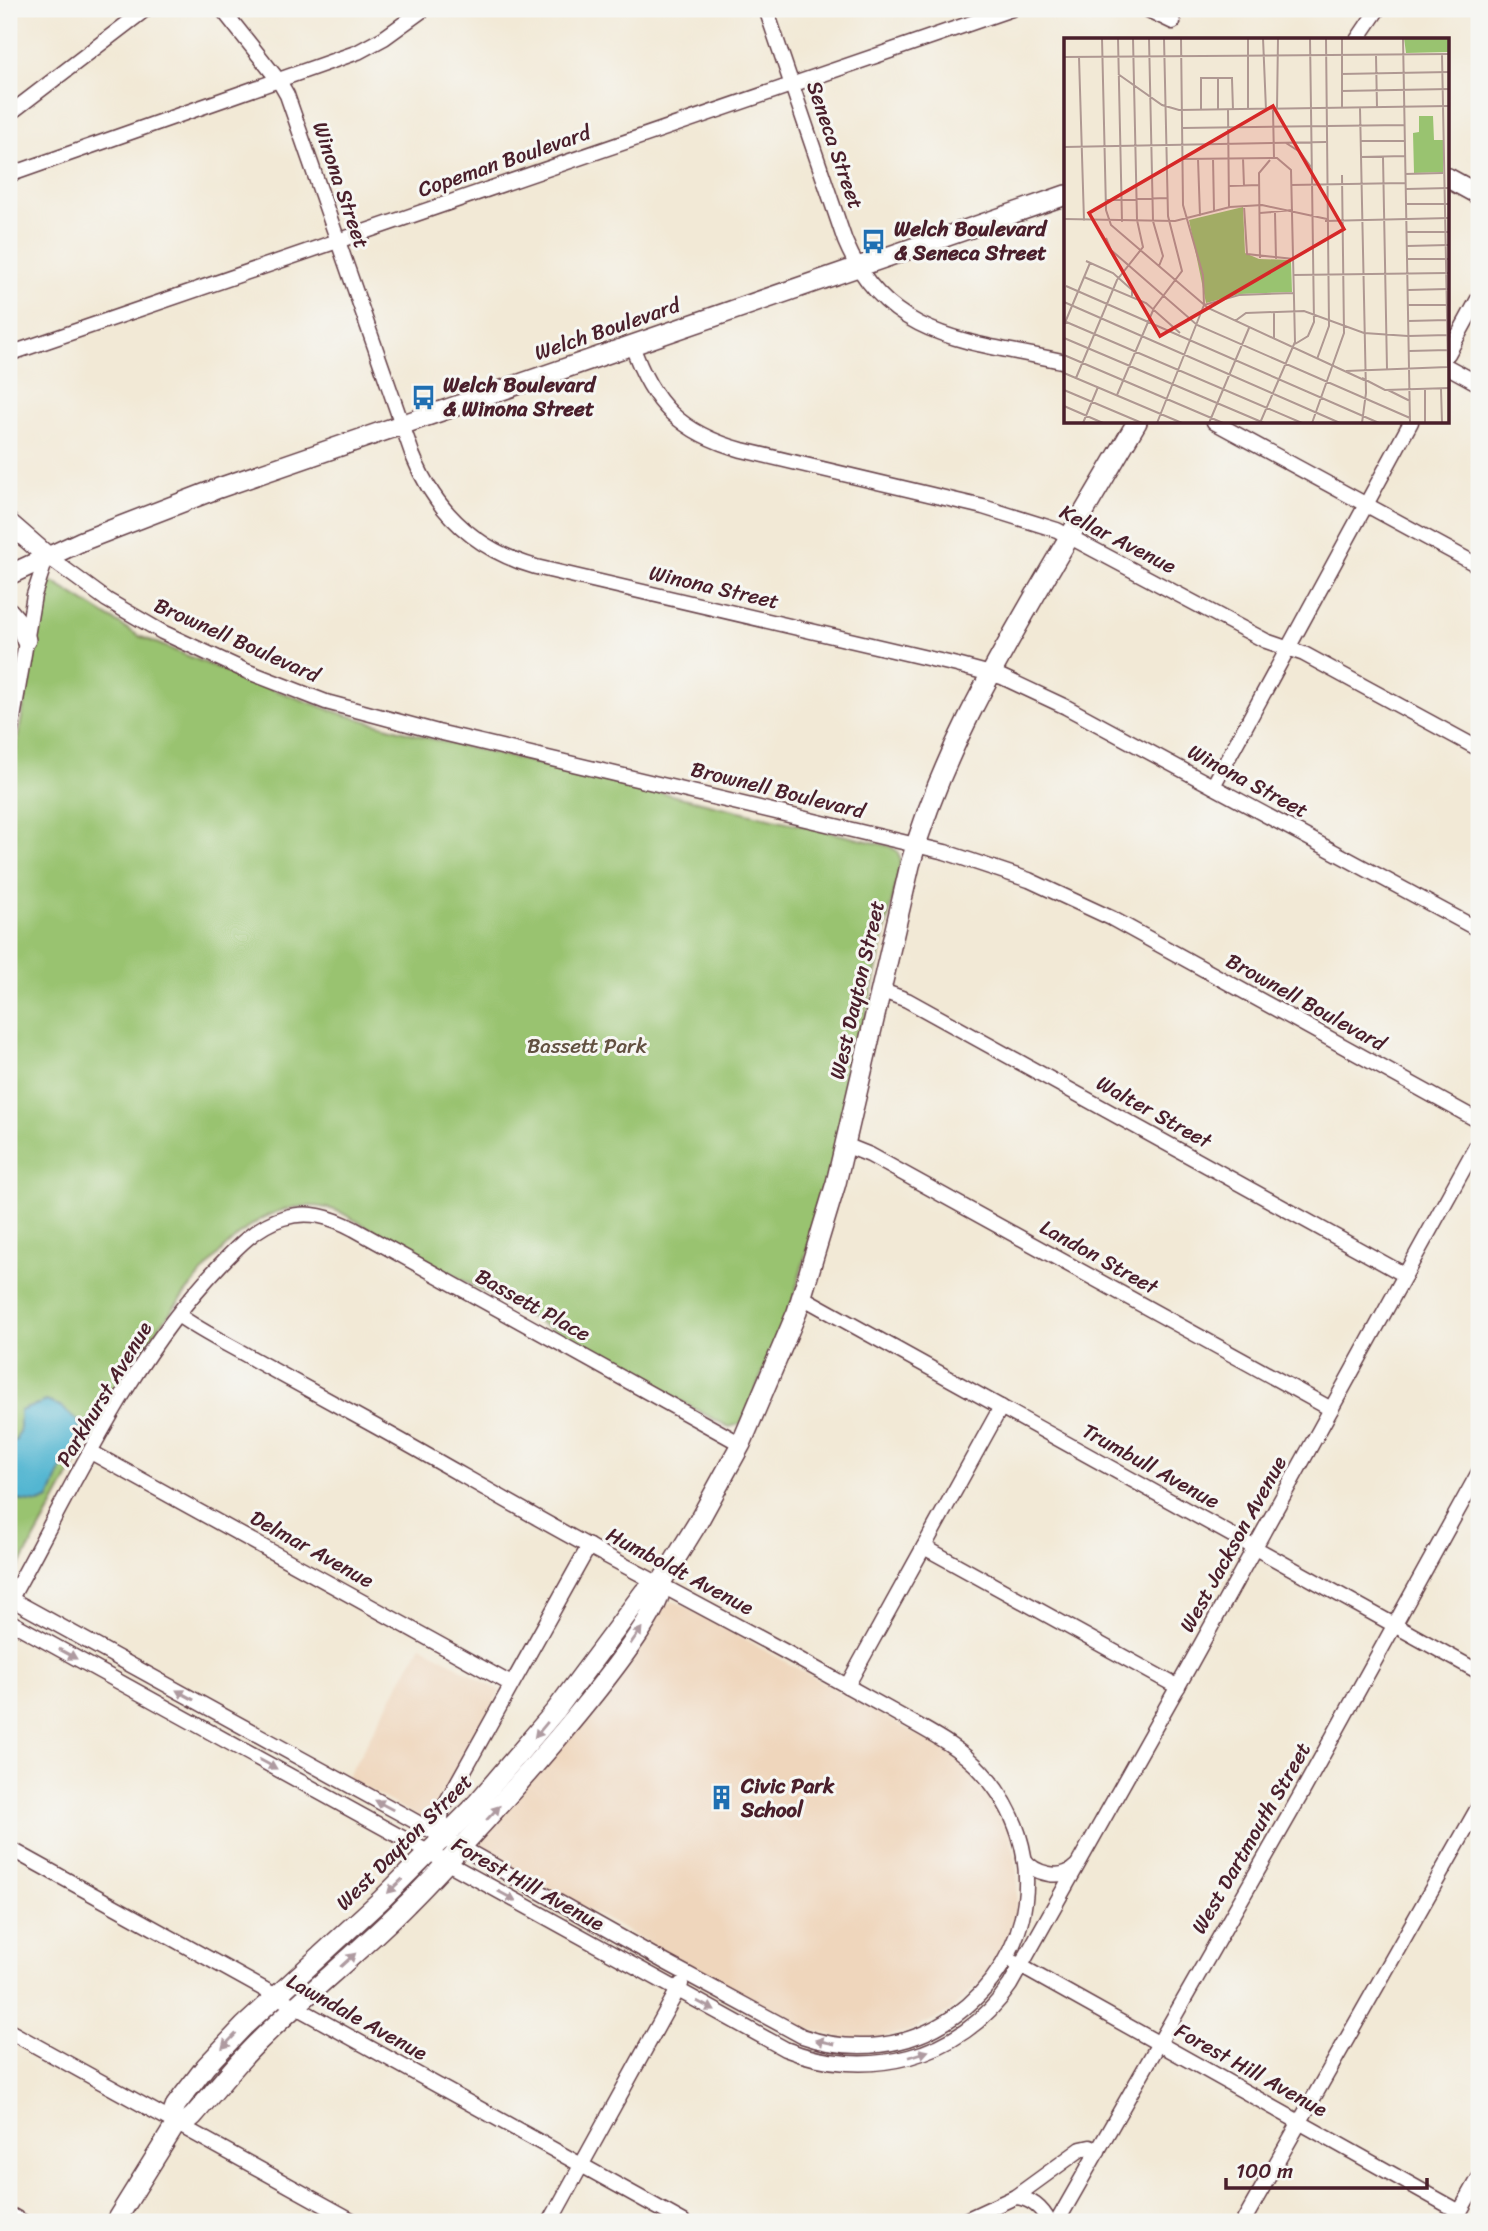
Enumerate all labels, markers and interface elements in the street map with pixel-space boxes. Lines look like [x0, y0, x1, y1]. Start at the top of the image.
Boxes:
inset map [1064, 38, 1450, 424]
street label: Seneca Street [795, 76, 875, 214]
street label: Copeman Boulevard [413, 113, 597, 208]
street label: Winona Street [301, 116, 381, 254]
place label: Welch Boulevard & Seneca Street [894, 210, 1048, 272]
bus stop icon: Welch Boulevard & Seneca Street [860, 227, 888, 255]
street label: Welch Boulevard [529, 286, 687, 372]
place label: Welch Boulevard & Winona Street [443, 366, 597, 428]
bus stop icon: Welch Boulevard & Winona Street [409, 383, 437, 411]
street label: Kellar Avenue [1053, 493, 1183, 585]
street label: Winona Street [645, 554, 783, 620]
street label: Brownell Boulevard [148, 586, 328, 694]
street label: Winona Street [1181, 733, 1315, 829]
street label: Brownell Boulevard [687, 750, 871, 830]
street label: West Dayton Street [818, 897, 896, 1083]
street label: Brownell Boulevard [1219, 942, 1395, 1063]
park label: Bassett Park [527, 1027, 648, 1065]
street label: Walter Street [1089, 1065, 1220, 1160]
street label: Landon Street [1033, 1209, 1167, 1306]
street label: Bassett Place [468, 1258, 598, 1353]
street label: Parkhurst Avenue [45, 1314, 163, 1474]
street label: Trumbull Avenue [1075, 1412, 1227, 1520]
street label: West Jackson Avenue [1169, 1449, 1297, 1639]
street label: Delmar Avenue [243, 1499, 381, 1599]
street label: Humboldt Avenue [599, 1516, 761, 1626]
one-way arrow [629, 1627, 643, 1645]
one-way arrow [59, 1648, 79, 1660]
one-way arrow [175, 1689, 194, 1701]
one-way arrow [533, 1720, 548, 1738]
street label: West Dartmouth Street [1180, 1735, 1322, 1941]
one-way arrow [258, 1758, 277, 1770]
street label: West Dayton Street [326, 1764, 482, 1920]
place label: Civic Park School [740, 1767, 835, 1829]
building icon: Civic Park School [707, 1784, 735, 1812]
one-way arrow [374, 1799, 394, 1811]
one-way arrow [485, 1805, 501, 1822]
street label: Forest Hill Avenue [444, 1826, 612, 1942]
one-way arrow [387, 1878, 404, 1894]
one-way arrow [497, 1890, 517, 1902]
one-way arrow [339, 1952, 356, 1968]
street label: Lawndale Avenue [279, 1962, 435, 2072]
one-way arrow [696, 2000, 716, 2012]
street label: Forest Hill Avenue [1167, 2012, 1335, 2128]
one-way arrow [220, 2033, 237, 2050]
one-way arrow [814, 2037, 836, 2048]
one-way arrow [909, 2048, 930, 2059]
scale bar [1226, 2147, 1427, 2191]
text: 100 m [1236, 2152, 1293, 2190]

